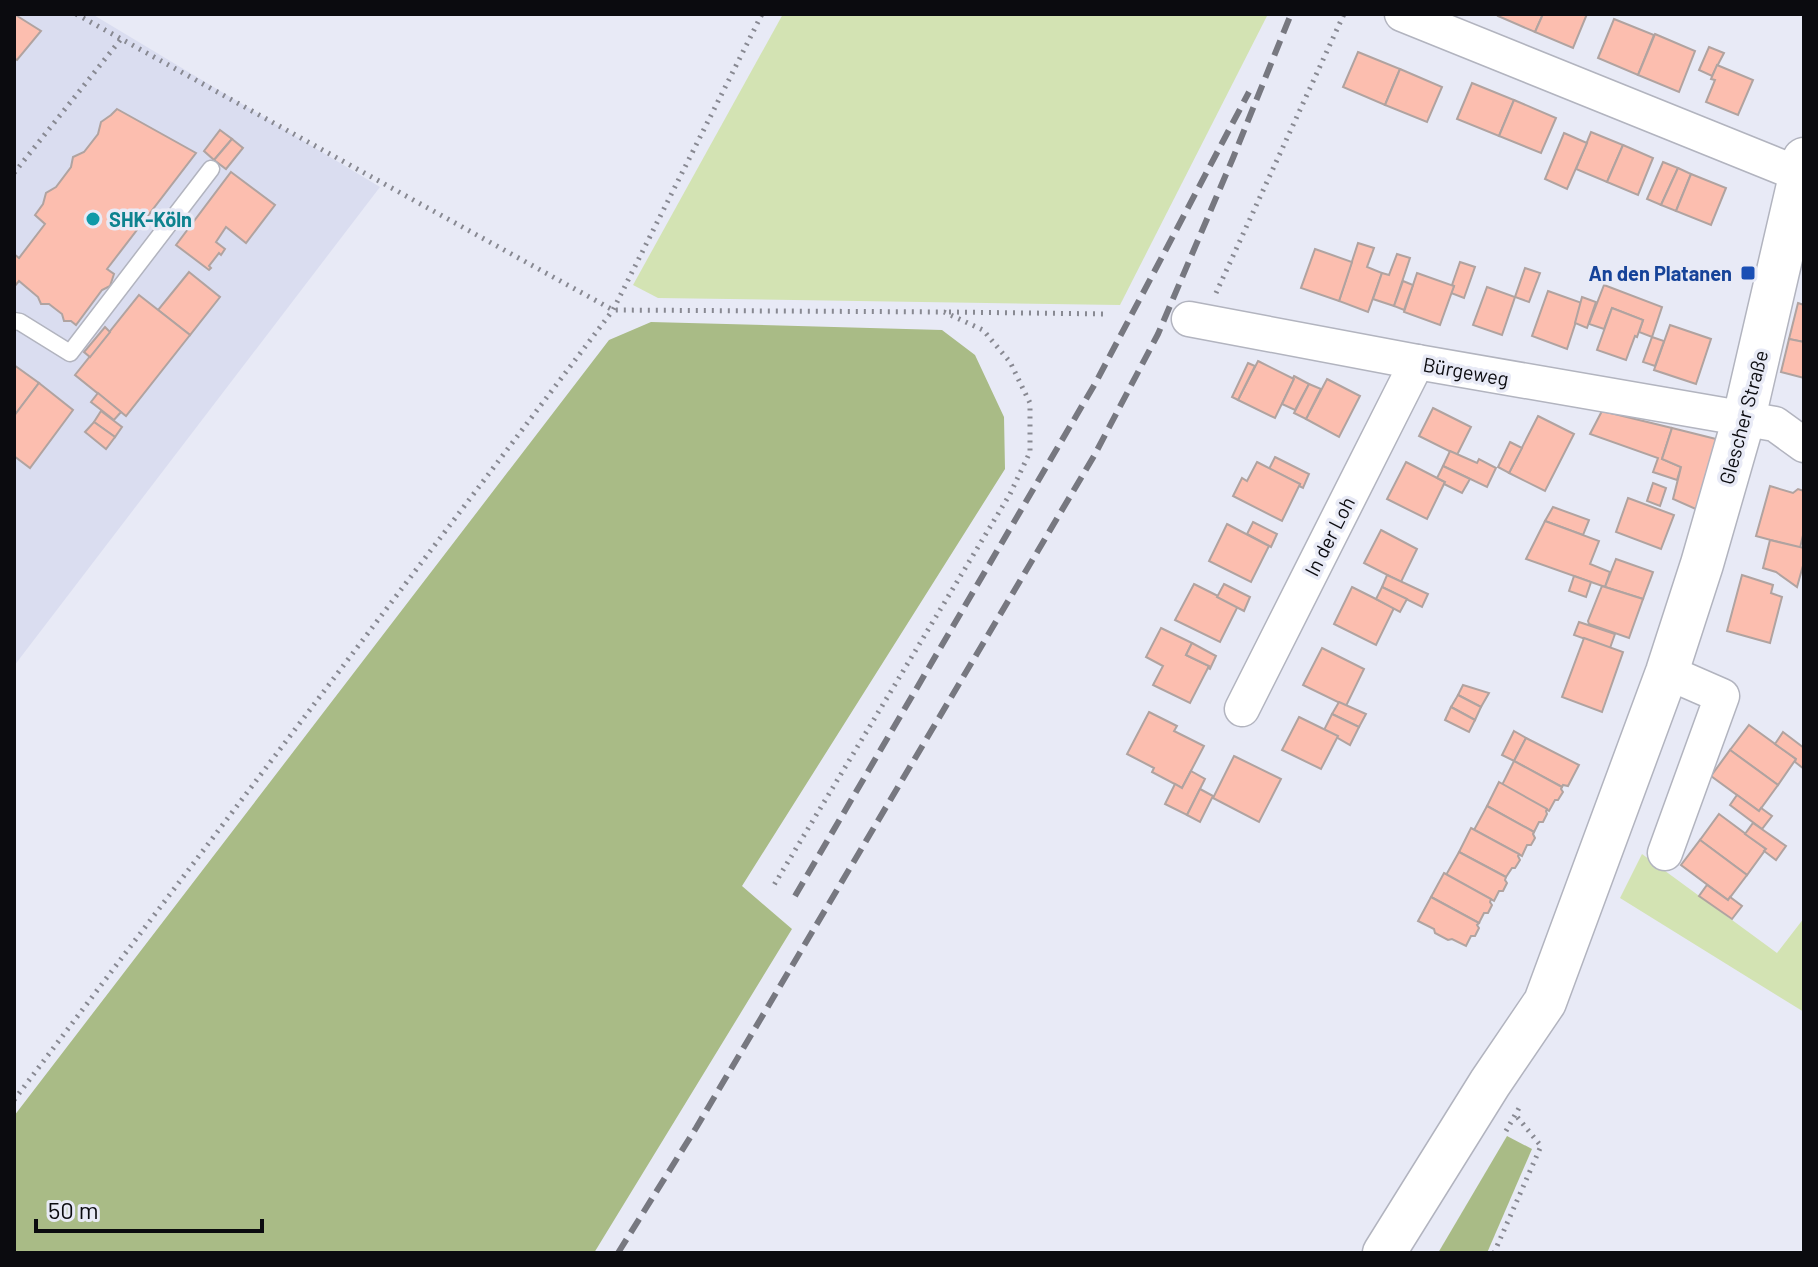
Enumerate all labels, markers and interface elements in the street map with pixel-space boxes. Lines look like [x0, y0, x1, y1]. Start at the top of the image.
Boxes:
place label: SHK-Köln [109, 207, 192, 231]
marker: SHK-Köln [84, 210, 102, 228]
place label: An den Platanen [1588, 261, 1732, 285]
marker: An den Platanen [1739, 264, 1757, 282]
street label: Glescher Straße [1714, 347, 1772, 487]
street label: Bürgeweg [1421, 352, 1511, 390]
street label: In der Loh [1299, 492, 1359, 580]
scale bar [36, 1183, 262, 1233]
text: 50 m [48, 1195, 99, 1224]

